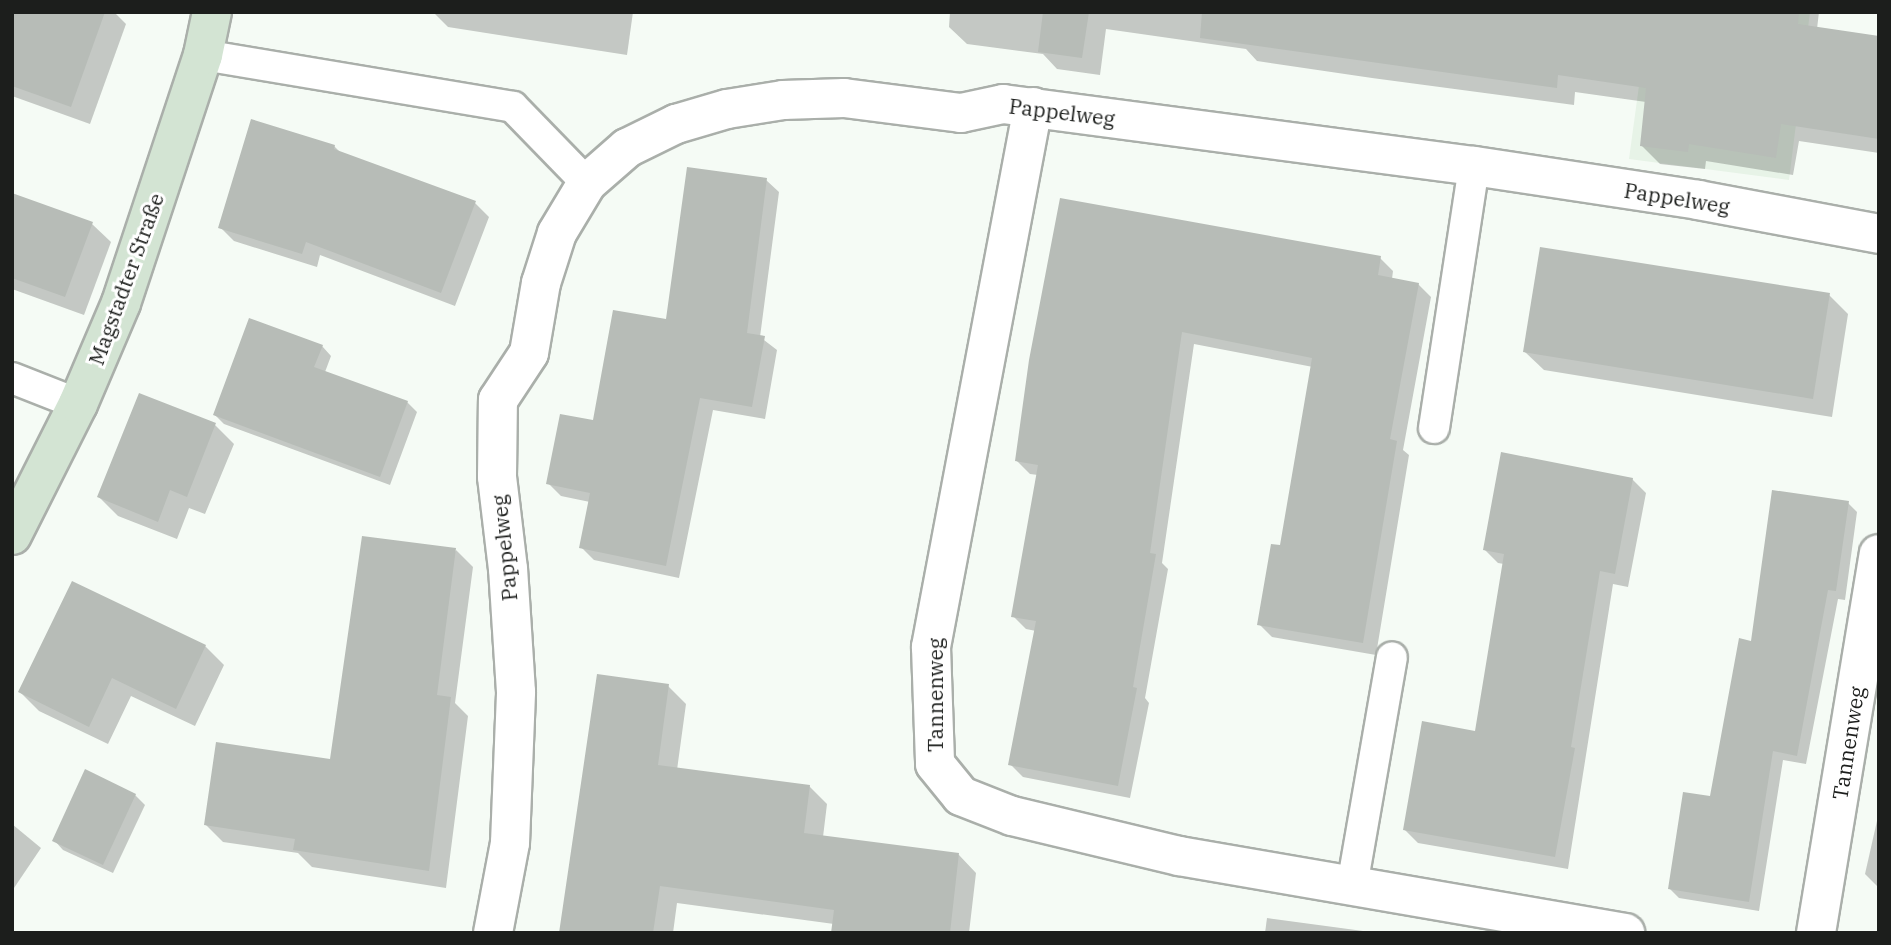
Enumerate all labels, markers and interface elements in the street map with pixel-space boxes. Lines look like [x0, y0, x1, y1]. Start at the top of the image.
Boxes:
street label: Pappelweg [1008, 93, 1116, 131]
street label: Pappelweg [1622, 177, 1732, 219]
street label: Magstadter Straße [83, 190, 169, 368]
street label: Pappelweg [486, 494, 522, 602]
street label: Tannenweg [922, 638, 948, 752]
street label: Tannenweg [1827, 684, 1869, 802]

